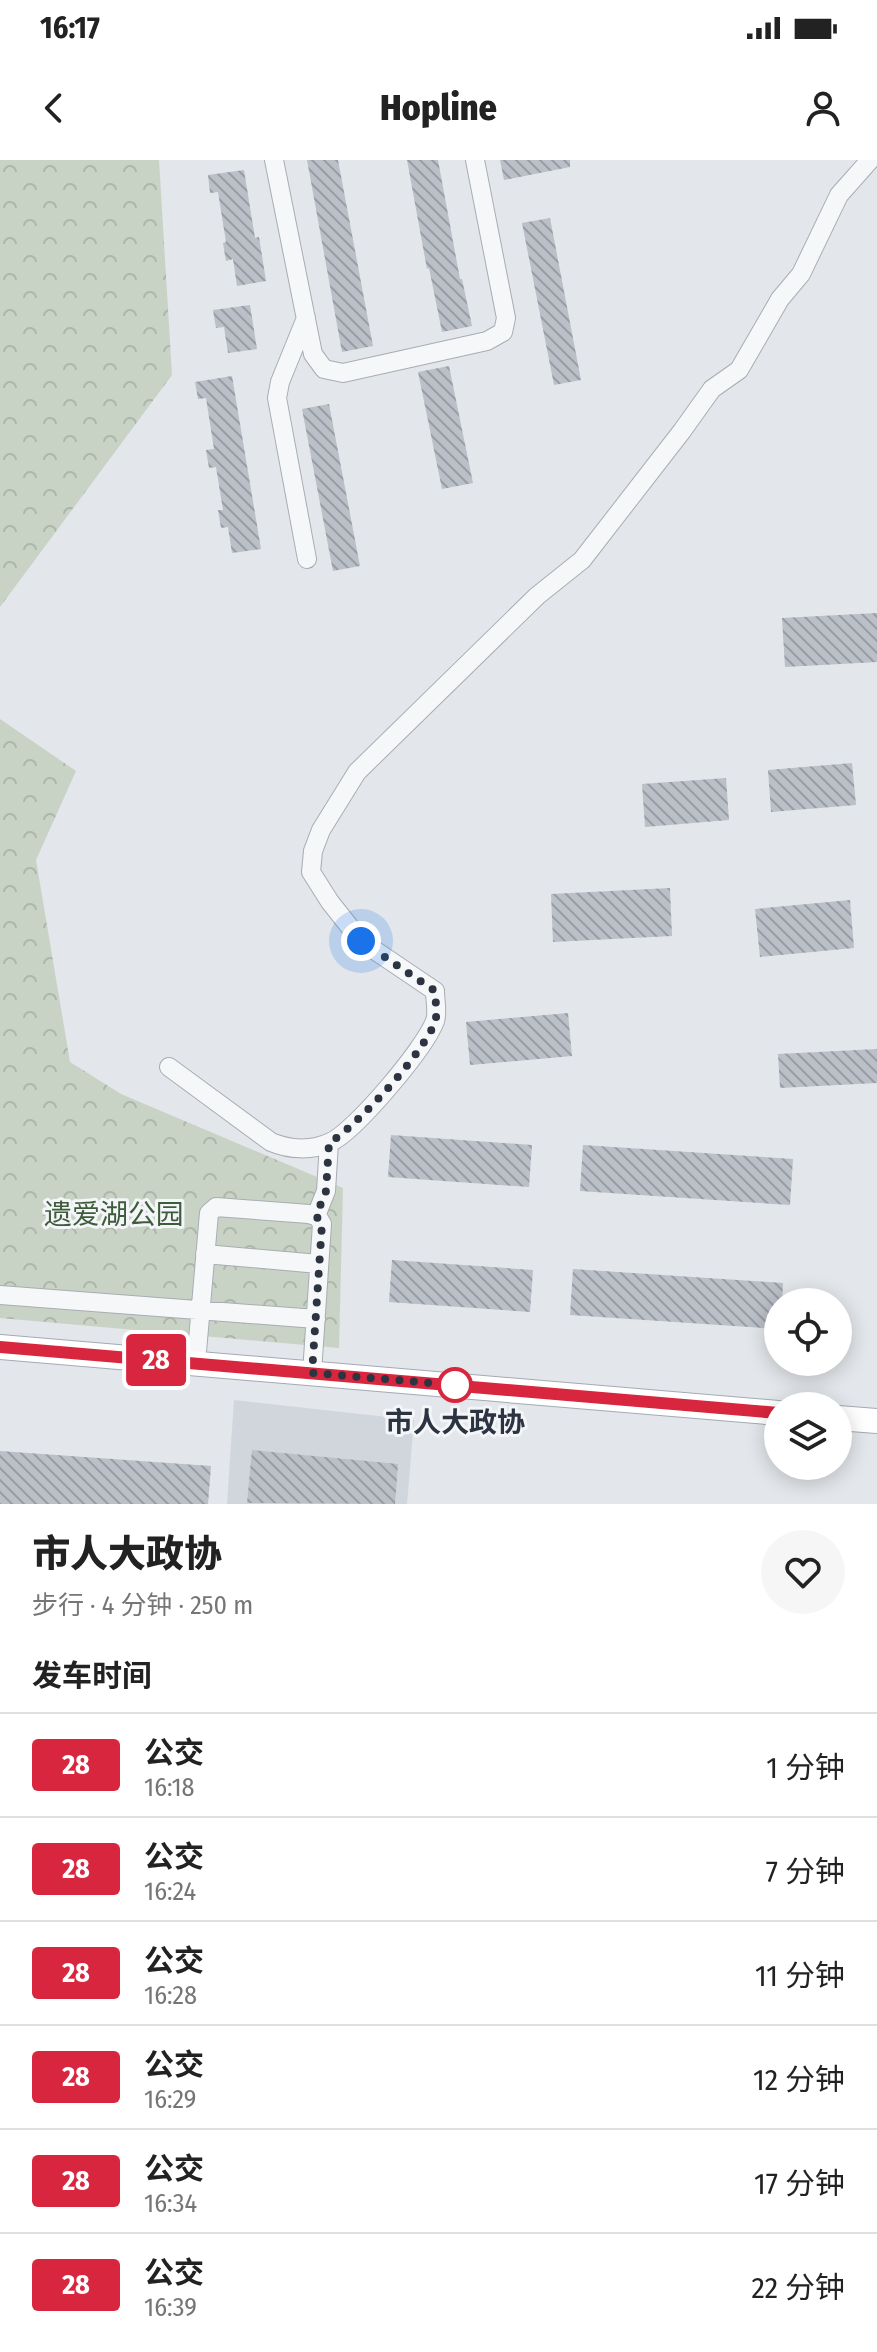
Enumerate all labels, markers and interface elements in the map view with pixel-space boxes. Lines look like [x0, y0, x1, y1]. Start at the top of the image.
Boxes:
text: 16:17 [40, 10, 100, 46]
icon: back [32, 86, 76, 130]
text: Hopline [380, 86, 497, 130]
icon: person [801, 86, 845, 130]
your location [341, 921, 381, 961]
park label: 遗爱湖公园 [44, 1198, 184, 1231]
map controls [764, 1288, 852, 1480]
button: locate [764, 1288, 852, 1376]
line badge: 28 [120, 1334, 192, 1386]
text: 28 [142, 1343, 170, 1376]
marker: 市人大政协 [438, 1368, 472, 1402]
button: layers [764, 1392, 852, 1480]
place label: 市人大政协 [385, 1406, 525, 1439]
button: heart [761, 1530, 845, 1614]
text: 市人大政协 [32, 1531, 222, 1577]
text: 步行 · 4 分钟 · 250 m [32, 1590, 253, 1621]
text: 发车时间 [32, 1658, 152, 1694]
text: 公交 [144, 1735, 204, 1771]
text: 28 [62, 1748, 90, 1781]
text: 1 分钟 [766, 1750, 845, 1786]
text: 16:18 [144, 1772, 195, 1803]
text: 公交 [144, 1839, 204, 1875]
text: 28 [62, 1852, 90, 1885]
text: 7 分钟 [766, 1854, 845, 1890]
text: 16:24 [144, 1876, 196, 1907]
text: 公交 [144, 1943, 204, 1979]
text: 28 [62, 1956, 90, 1989]
text: 11 分钟 [755, 1958, 845, 1994]
text: 16:28 [144, 1980, 197, 2011]
text: 公交 [144, 2047, 204, 2083]
text: 28 [62, 2060, 90, 2093]
text: 12 分钟 [753, 2062, 845, 2098]
text: 16:29 [144, 2084, 196, 2115]
text: 公交 [144, 2151, 204, 2187]
text: 28 [62, 2164, 90, 2197]
text: 17 分钟 [754, 2166, 845, 2202]
text: 16:34 [144, 2188, 197, 2219]
text: 公交 [144, 2255, 204, 2291]
text: 28 [62, 2268, 90, 2301]
text: 22 分钟 [751, 2270, 845, 2306]
text: 16:39 [144, 2292, 197, 2323]

